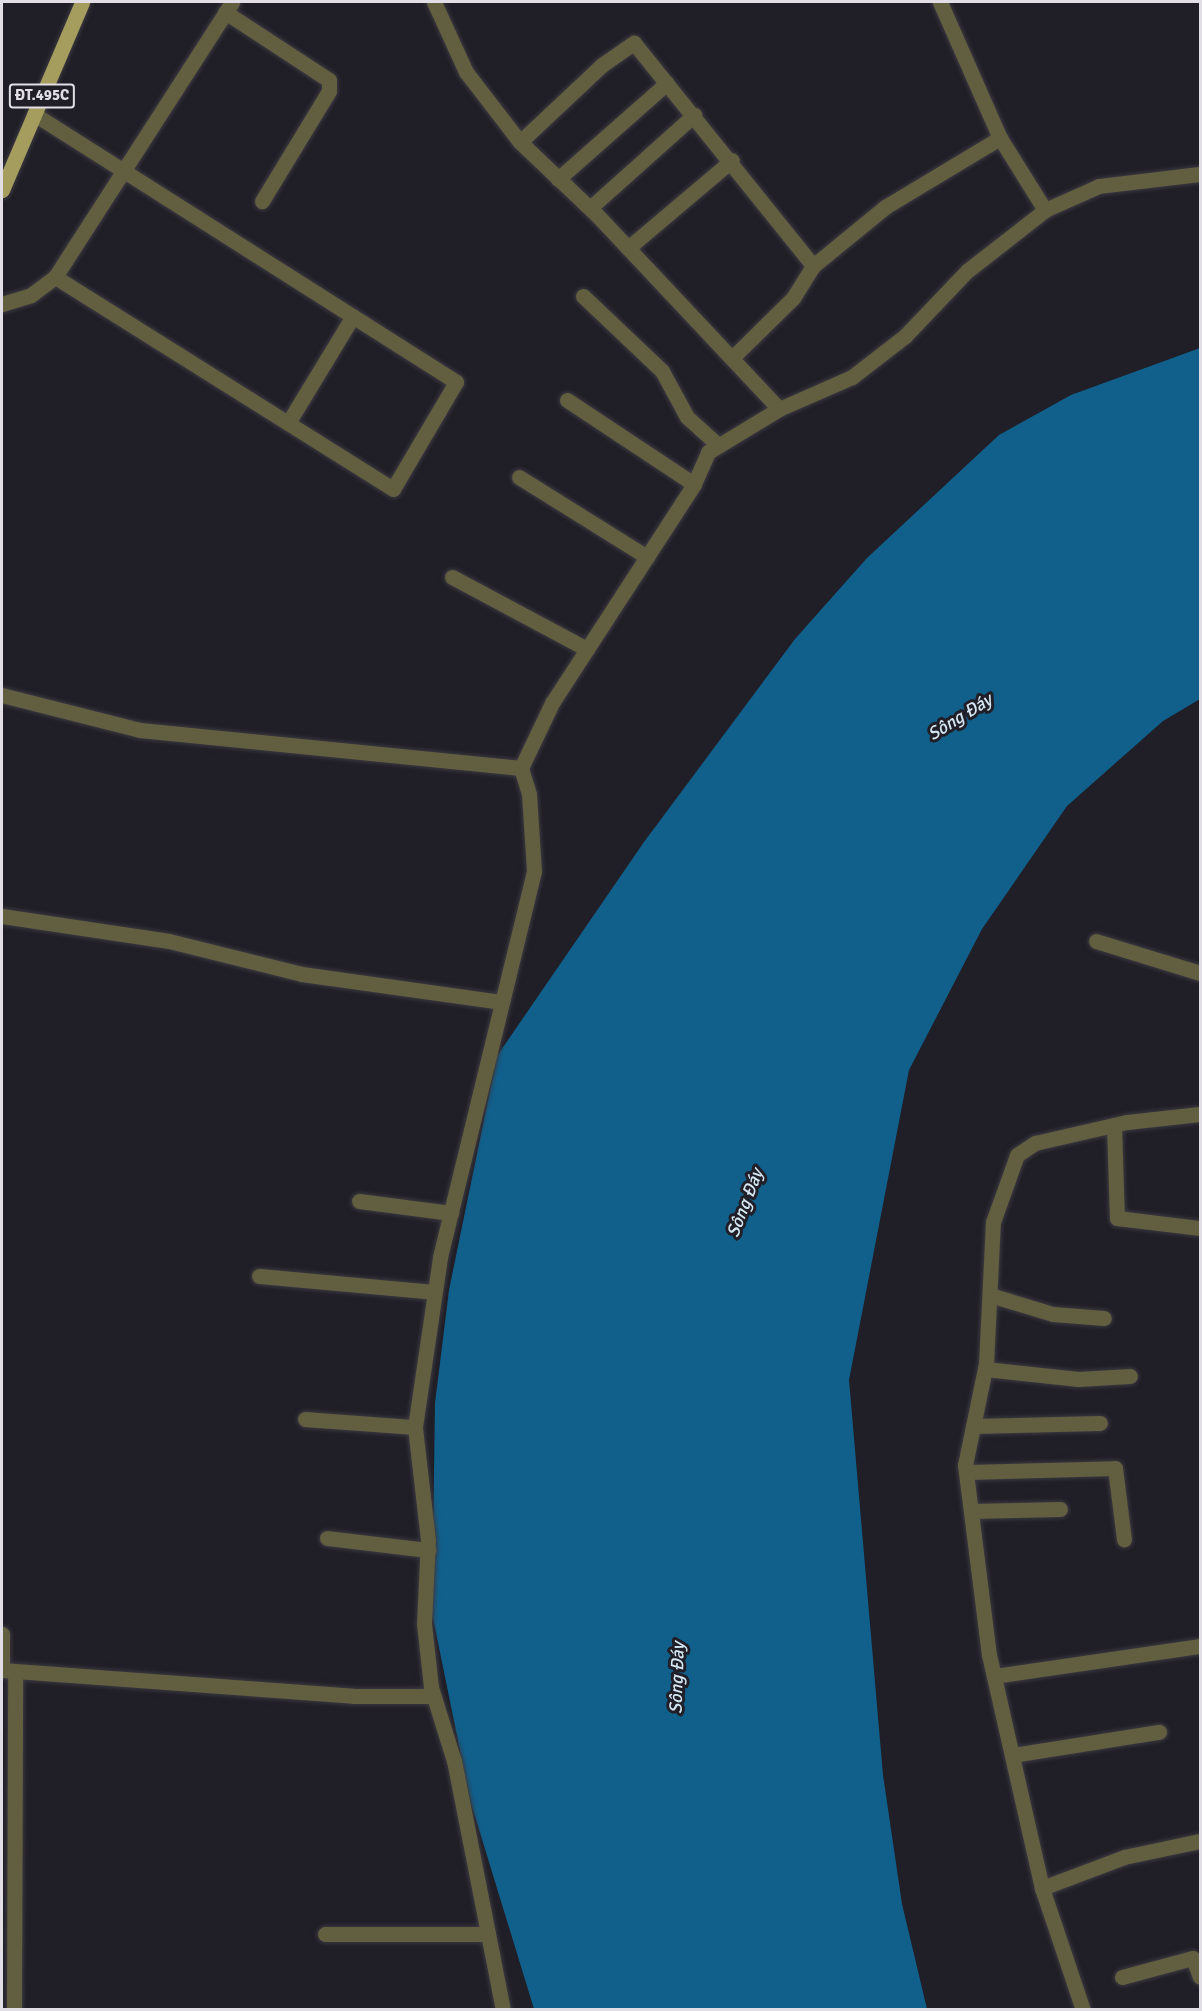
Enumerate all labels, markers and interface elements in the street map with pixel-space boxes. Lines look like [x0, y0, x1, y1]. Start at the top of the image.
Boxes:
road number: ĐT.495C [8, 84, 76, 108]
water label: Sông Đáy [924, 689, 996, 745]
water label: Sông Đáy [722, 1166, 768, 1240]
water label: Sông Đáy [665, 1642, 689, 1714]

